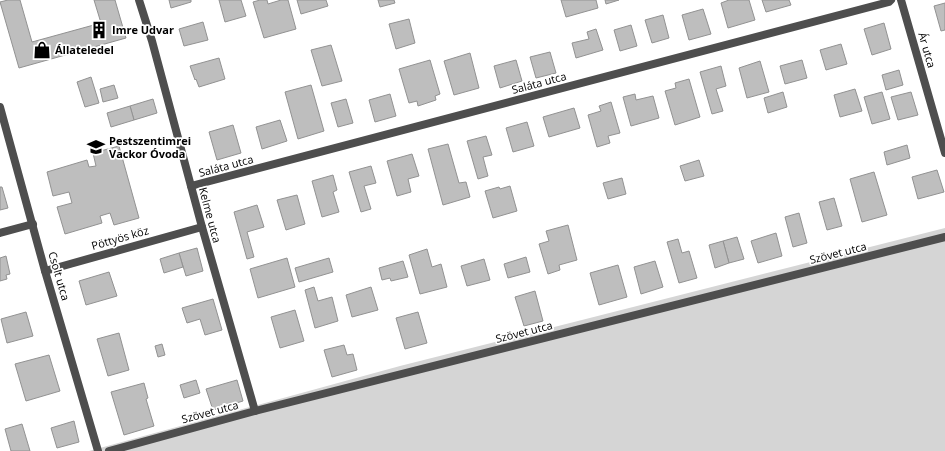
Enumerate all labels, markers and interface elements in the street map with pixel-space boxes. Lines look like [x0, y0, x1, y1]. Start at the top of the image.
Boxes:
building icon: Imre Udvar [89, 20, 109, 40]
place label: Imre Udvar [112, 22, 174, 37]
street label: Ár utca [915, 30, 940, 69]
shop icon: Állateledel [32, 40, 52, 60]
place label: Állateledel [55, 42, 114, 57]
street label: Saláta utca [510, 68, 568, 97]
place label: Pestszentimrei Vackor Óvoda [109, 133, 191, 161]
school or university icon: Pestszentimrei Vackor Óvoda [86, 137, 106, 157]
street label: Saláta utca [197, 151, 255, 180]
street label: Kelme utca [196, 185, 225, 244]
street label: Pöttyös köz [90, 222, 150, 253]
street label: Szövet utca [808, 238, 868, 267]
street label: Csolt utca [45, 250, 74, 302]
street label: Szövet utca [494, 317, 554, 346]
street label: Szövet utca [180, 397, 240, 426]

